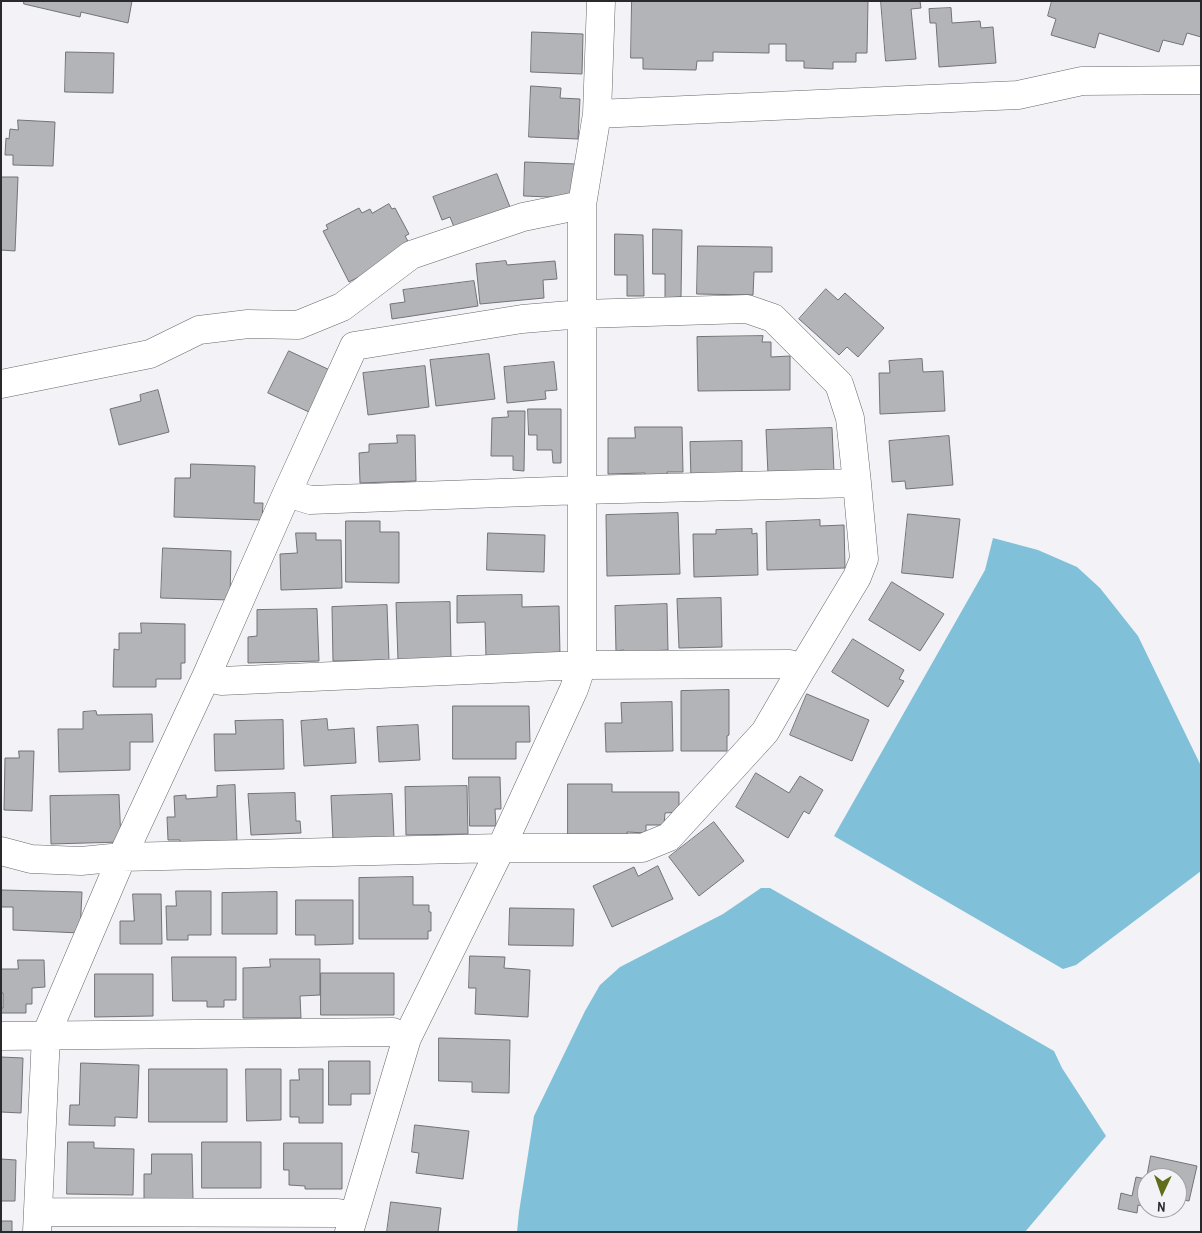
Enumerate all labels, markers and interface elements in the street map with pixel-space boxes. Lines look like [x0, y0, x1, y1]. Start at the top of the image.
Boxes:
north arrow [1137, 1168, 1187, 1218]
text: N [1157, 1198, 1166, 1216]

